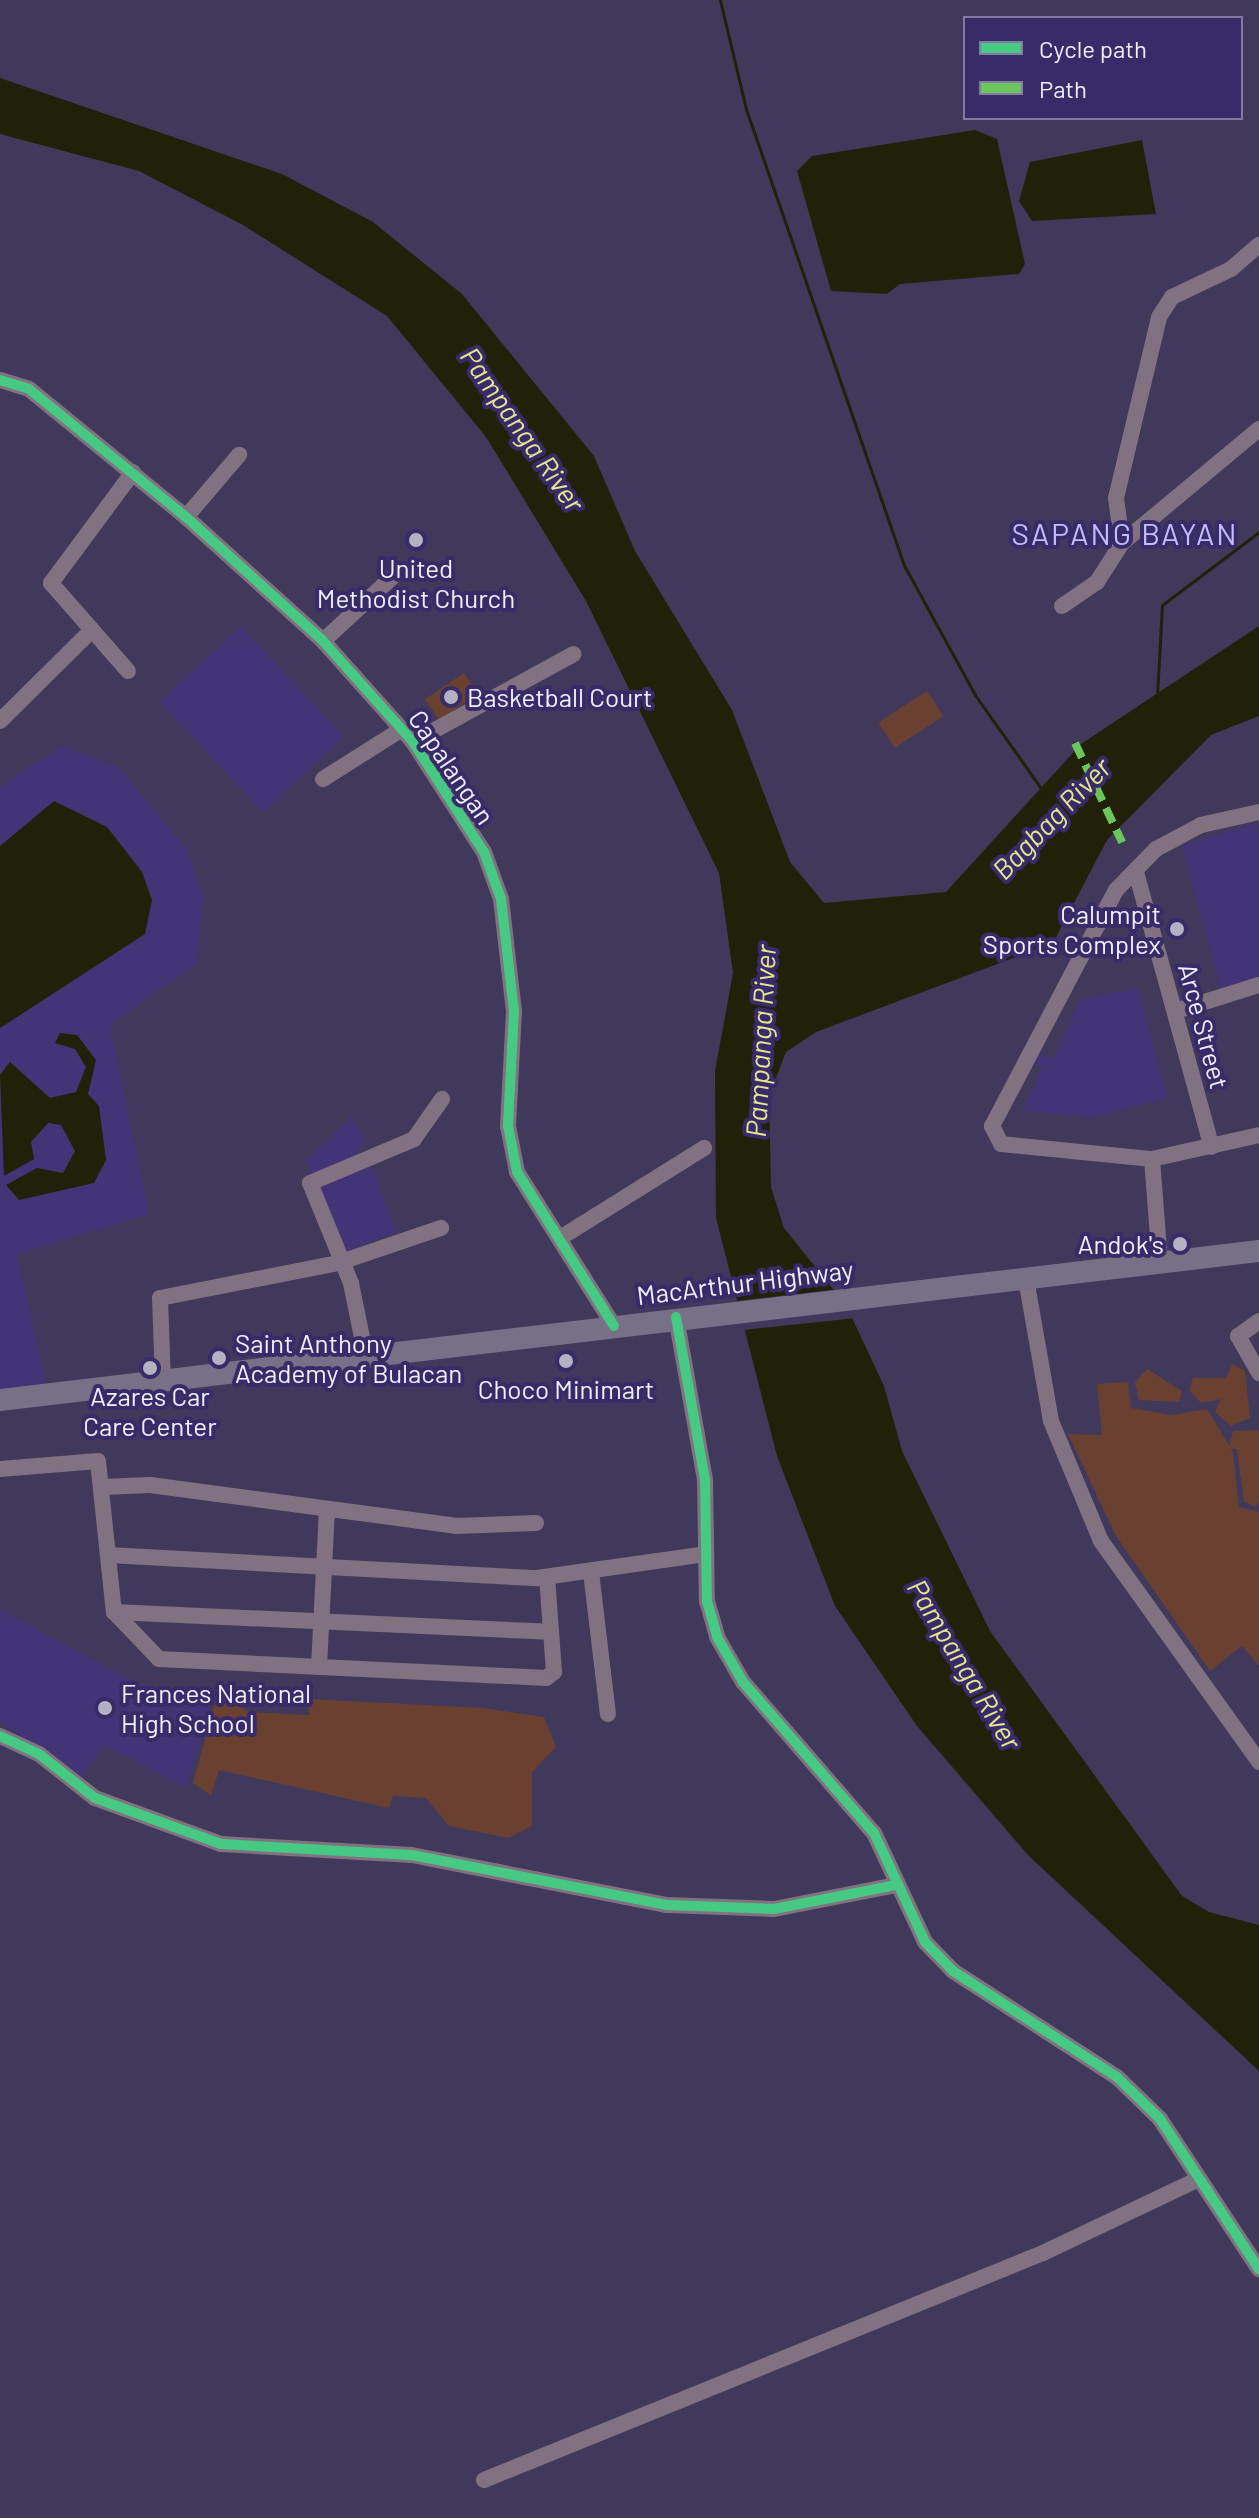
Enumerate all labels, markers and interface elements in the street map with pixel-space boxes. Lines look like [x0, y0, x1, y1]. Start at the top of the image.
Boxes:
legend [963, 16, 1243, 120]
text: Cycle path [1039, 34, 1147, 63]
text: Path [1039, 74, 1087, 103]
water label: Pampanga River [454, 340, 592, 518]
district label: SAPANG BAYAN [1012, 515, 1238, 551]
marker: United Methodist Church [407, 531, 425, 549]
place label: United Methodist Church [317, 552, 515, 614]
place label: Basketball Court [467, 681, 652, 713]
marker: Basketball Court [442, 688, 460, 706]
street label: Capalangan [402, 704, 502, 830]
water label: Bagbag River [985, 750, 1117, 886]
place label: Calumpit Sports Complex [983, 898, 1161, 960]
marker: Calumpit Sports Complex [1168, 920, 1186, 938]
water label: Pampanga River [738, 944, 782, 1138]
street label: Arce Street [1172, 960, 1236, 1092]
place label: Andok's [1078, 1228, 1164, 1260]
marker: Andok's [1171, 1235, 1189, 1253]
street label: MacArthur Highway [635, 1253, 855, 1311]
place label: Saint Anthony Academy of Bulacan [235, 1327, 462, 1388]
marker: Saint Anthony Academy of Bulacan [210, 1349, 228, 1367]
marker: Choco Minimart [557, 1352, 575, 1370]
marker: Azares Car Care Center [141, 1359, 159, 1377]
place label: Choco Minimart [478, 1373, 654, 1405]
place label: Azares Car Care Center [83, 1380, 217, 1442]
water label: Pampanga River [901, 1573, 1029, 1755]
place label: Frances National High School [121, 1677, 311, 1738]
marker: Frances National High School [96, 1699, 114, 1717]

